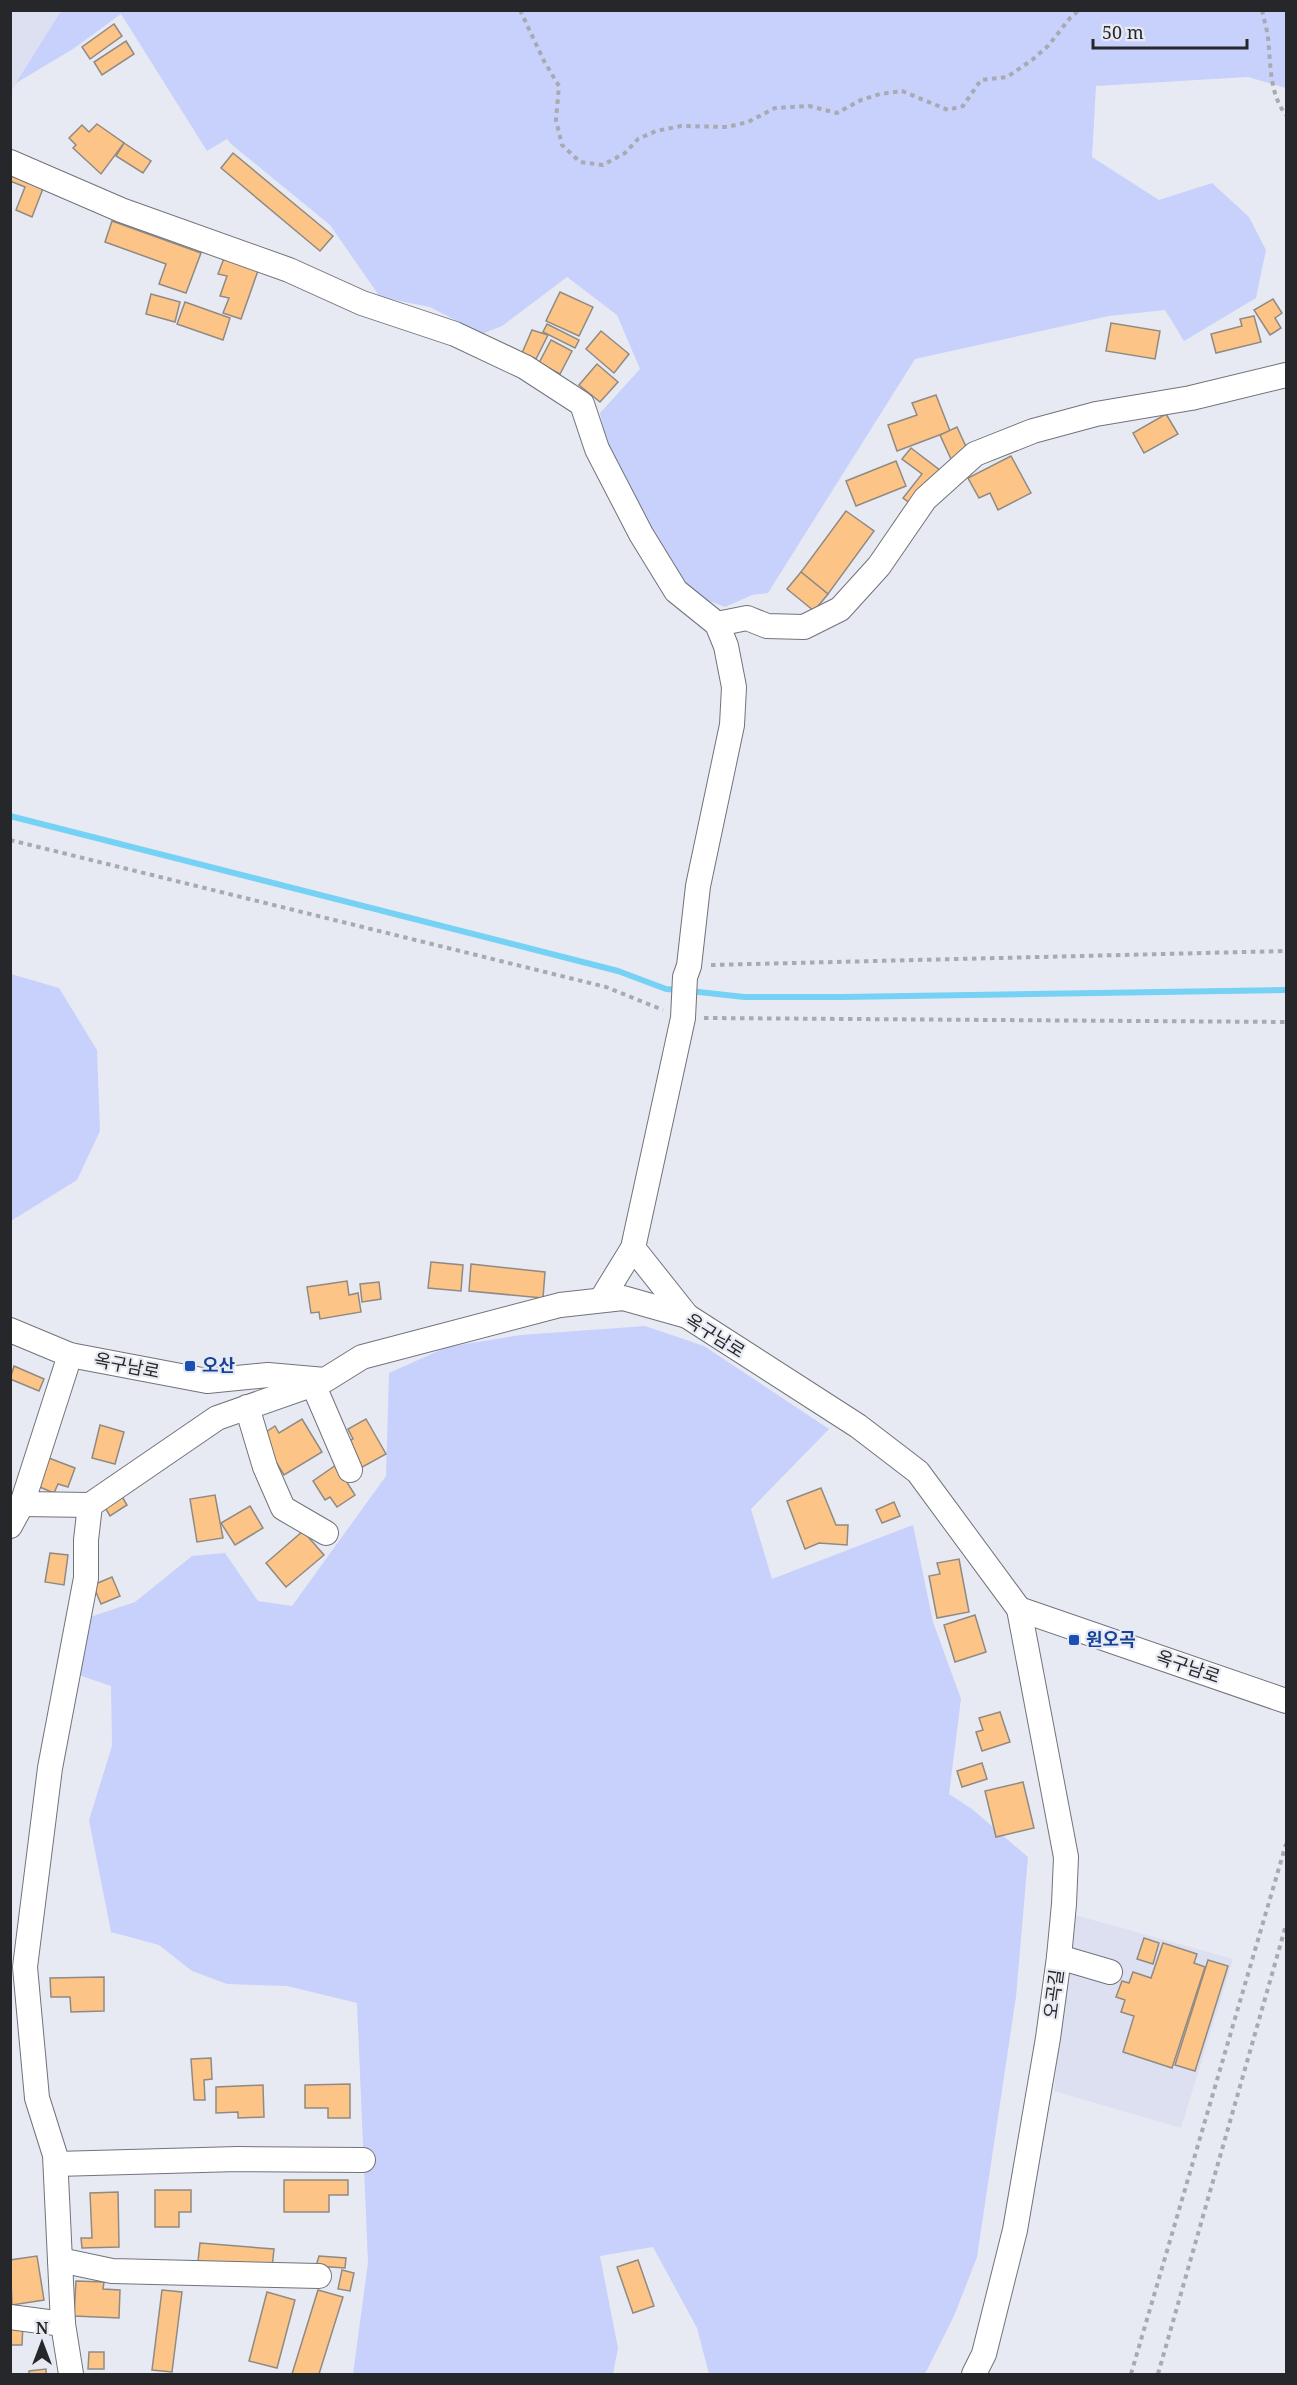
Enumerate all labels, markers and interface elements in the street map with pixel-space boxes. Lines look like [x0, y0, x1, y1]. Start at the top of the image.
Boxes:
scale bar [1093, 12, 1248, 50]
text: 50 m [1102, 20, 1144, 44]
street label: 옥구남로 [681, 1307, 750, 1363]
street label: 옥구남로 [92, 1347, 162, 1383]
place label: 오산 [202, 1353, 236, 1377]
marker: 오산 [183, 1359, 197, 1373]
place label: 원오곡 [1086, 1627, 1136, 1651]
marker: 원오곡 [1067, 1633, 1081, 1647]
street label: 옥구남로 [1153, 1644, 1224, 1688]
street label: 오곡길 [1038, 1968, 1068, 2020]
north arrow [12, 2313, 72, 2373]
text: N [36, 2317, 49, 2339]

